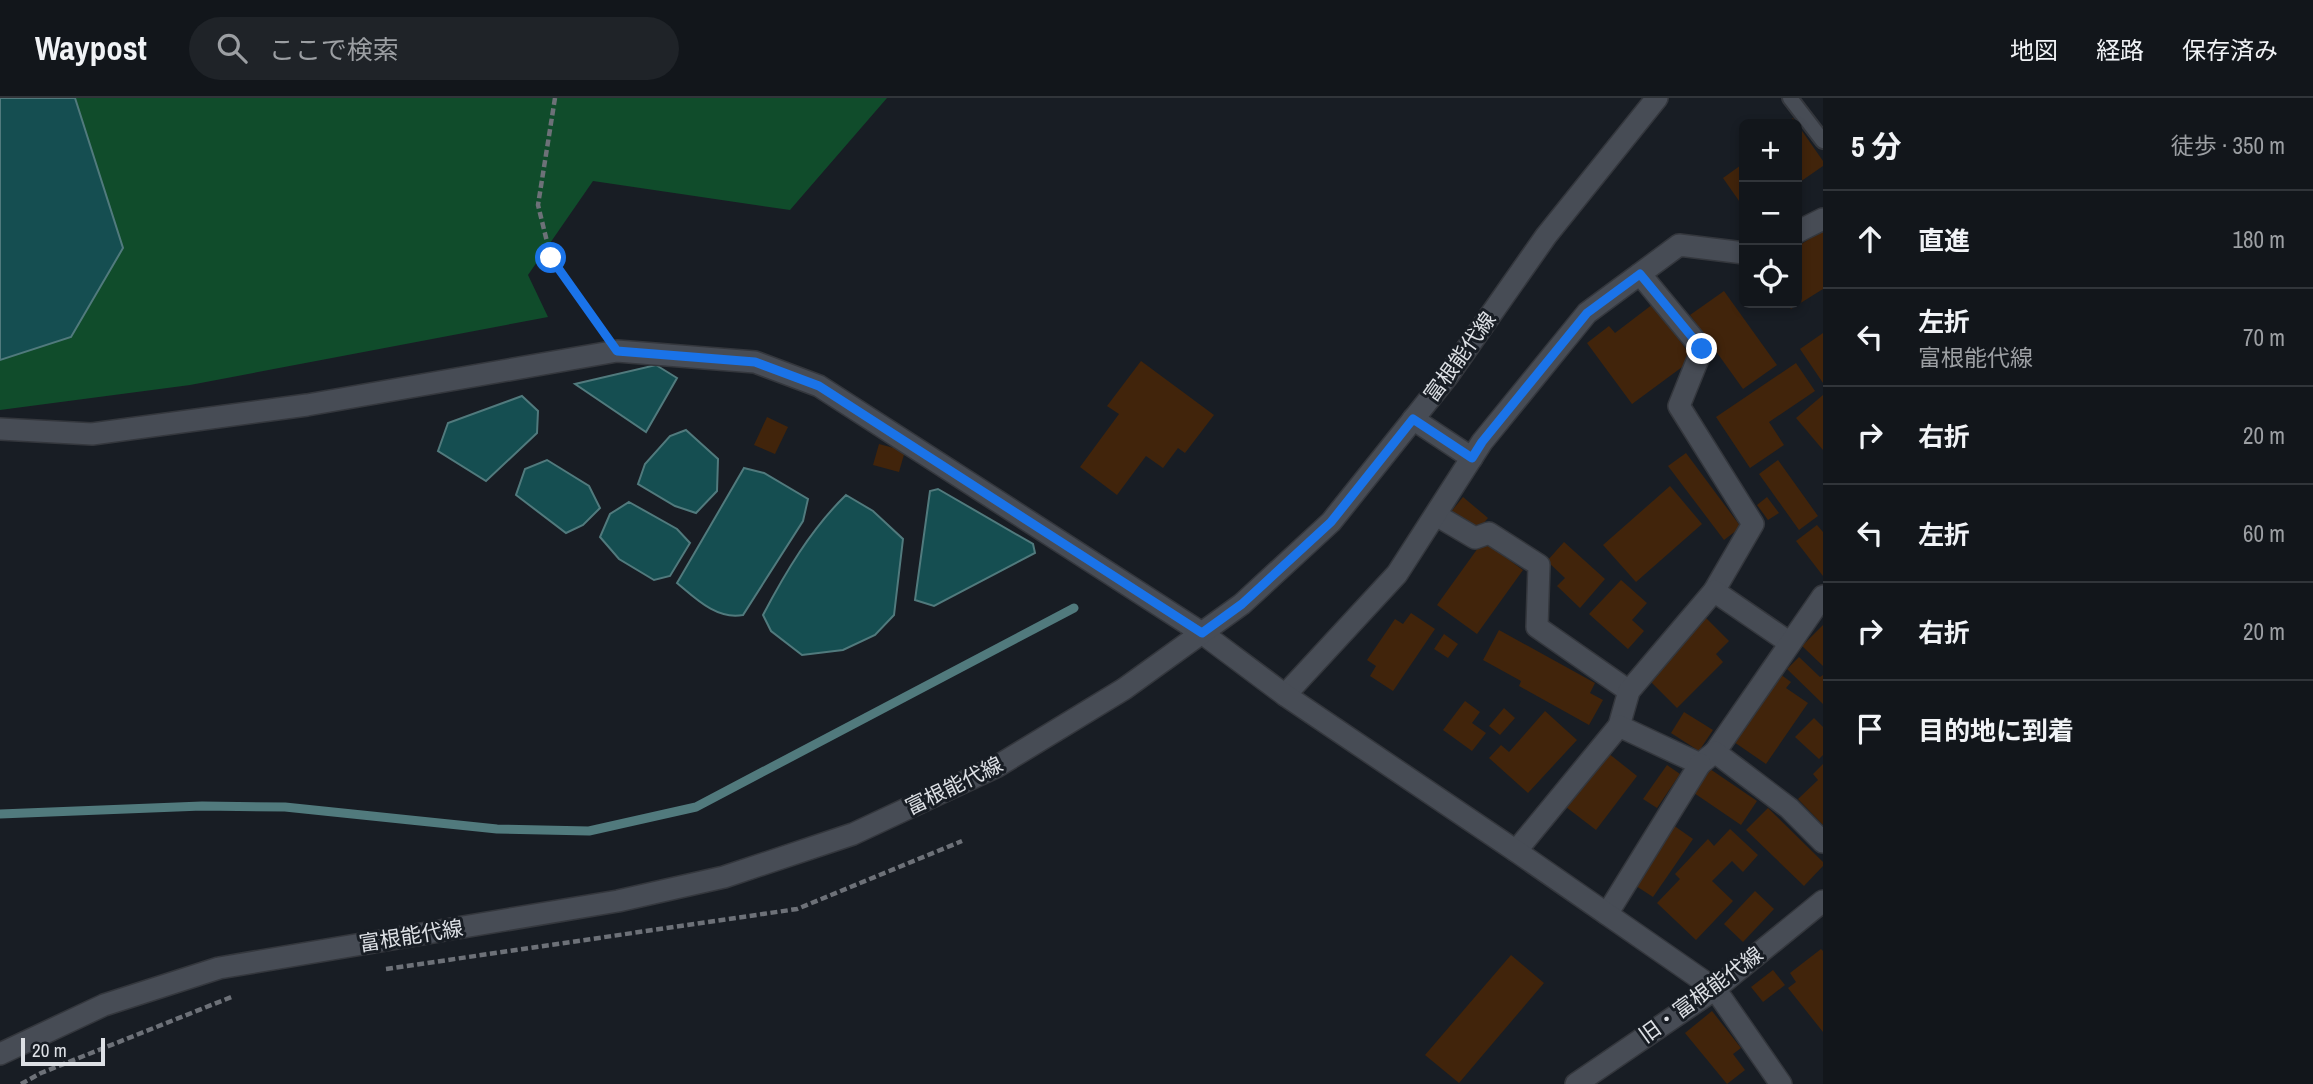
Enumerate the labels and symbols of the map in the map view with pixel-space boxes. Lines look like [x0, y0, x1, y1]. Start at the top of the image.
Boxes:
route start [535, 242, 566, 273]
street label: 富根能代線 [1417, 306, 1502, 408]
route end [1686, 333, 1717, 364]
street label: 富根能代線 [900, 750, 1007, 822]
street label: 富根能代線 [357, 913, 465, 958]
street label: 旧・富根能代線 [1633, 940, 1769, 1050]
scale bar [21, 1035, 105, 1067]

